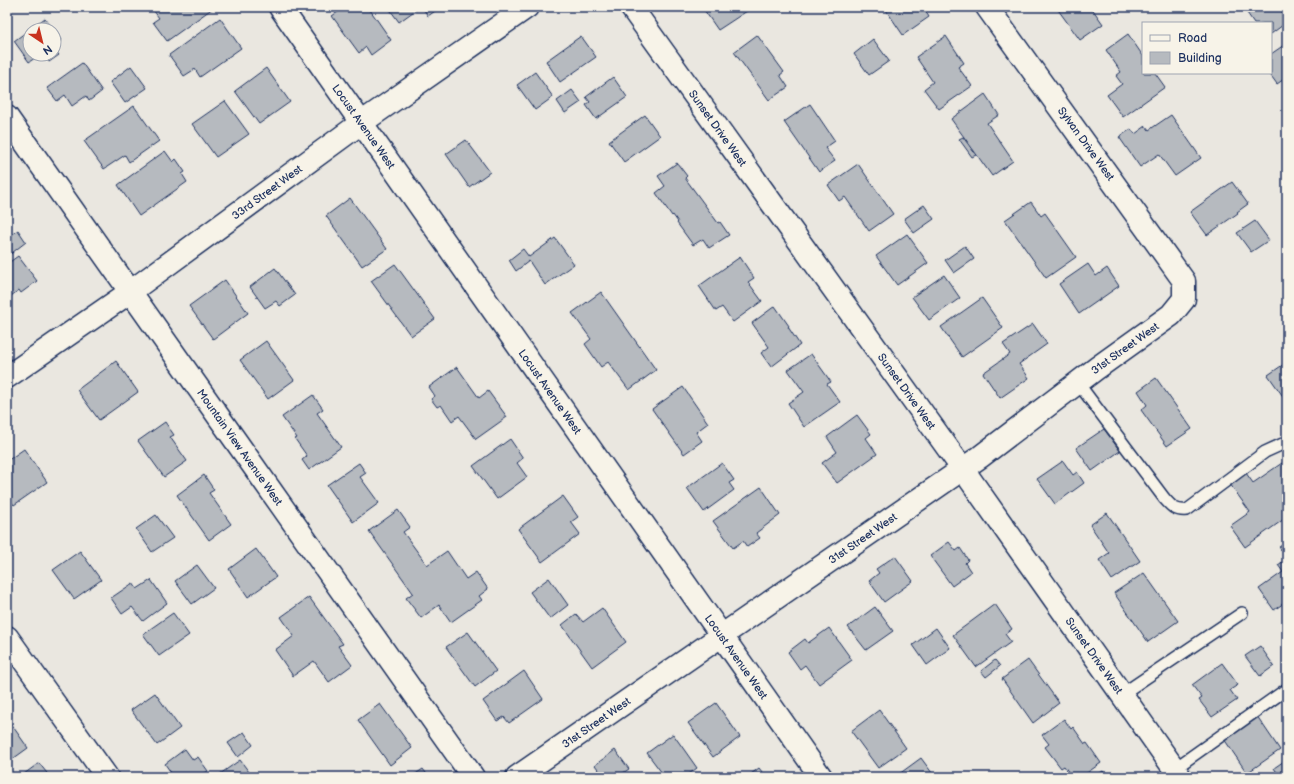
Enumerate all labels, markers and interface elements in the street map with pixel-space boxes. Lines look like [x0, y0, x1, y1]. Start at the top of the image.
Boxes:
north arrow [22, 22, 62, 62]
legend [1142, 22, 1272, 74]
text: Road [1178, 31, 1207, 46]
text: N [40, 42, 55, 57]
text: Building [1178, 51, 1222, 66]
street label: Locust Avenue West [330, 82, 398, 172]
street label: Sunset Drive West [686, 87, 750, 169]
street label: Sylvan Drive West [1055, 105, 1117, 184]
street label: 33rd Street West [229, 162, 305, 222]
street label: 31st Street West [1088, 319, 1162, 377]
street label: Locust Avenue West [516, 347, 585, 437]
street label: Sunset Drive West [875, 351, 939, 432]
street label: Mountain View Avenue West [195, 386, 286, 508]
street label: 31st Street West [826, 510, 900, 566]
street label: Locust Avenue West [702, 612, 771, 702]
street label: Sunset Drive West [1063, 615, 1126, 697]
street label: 31st Street West [559, 694, 633, 751]

